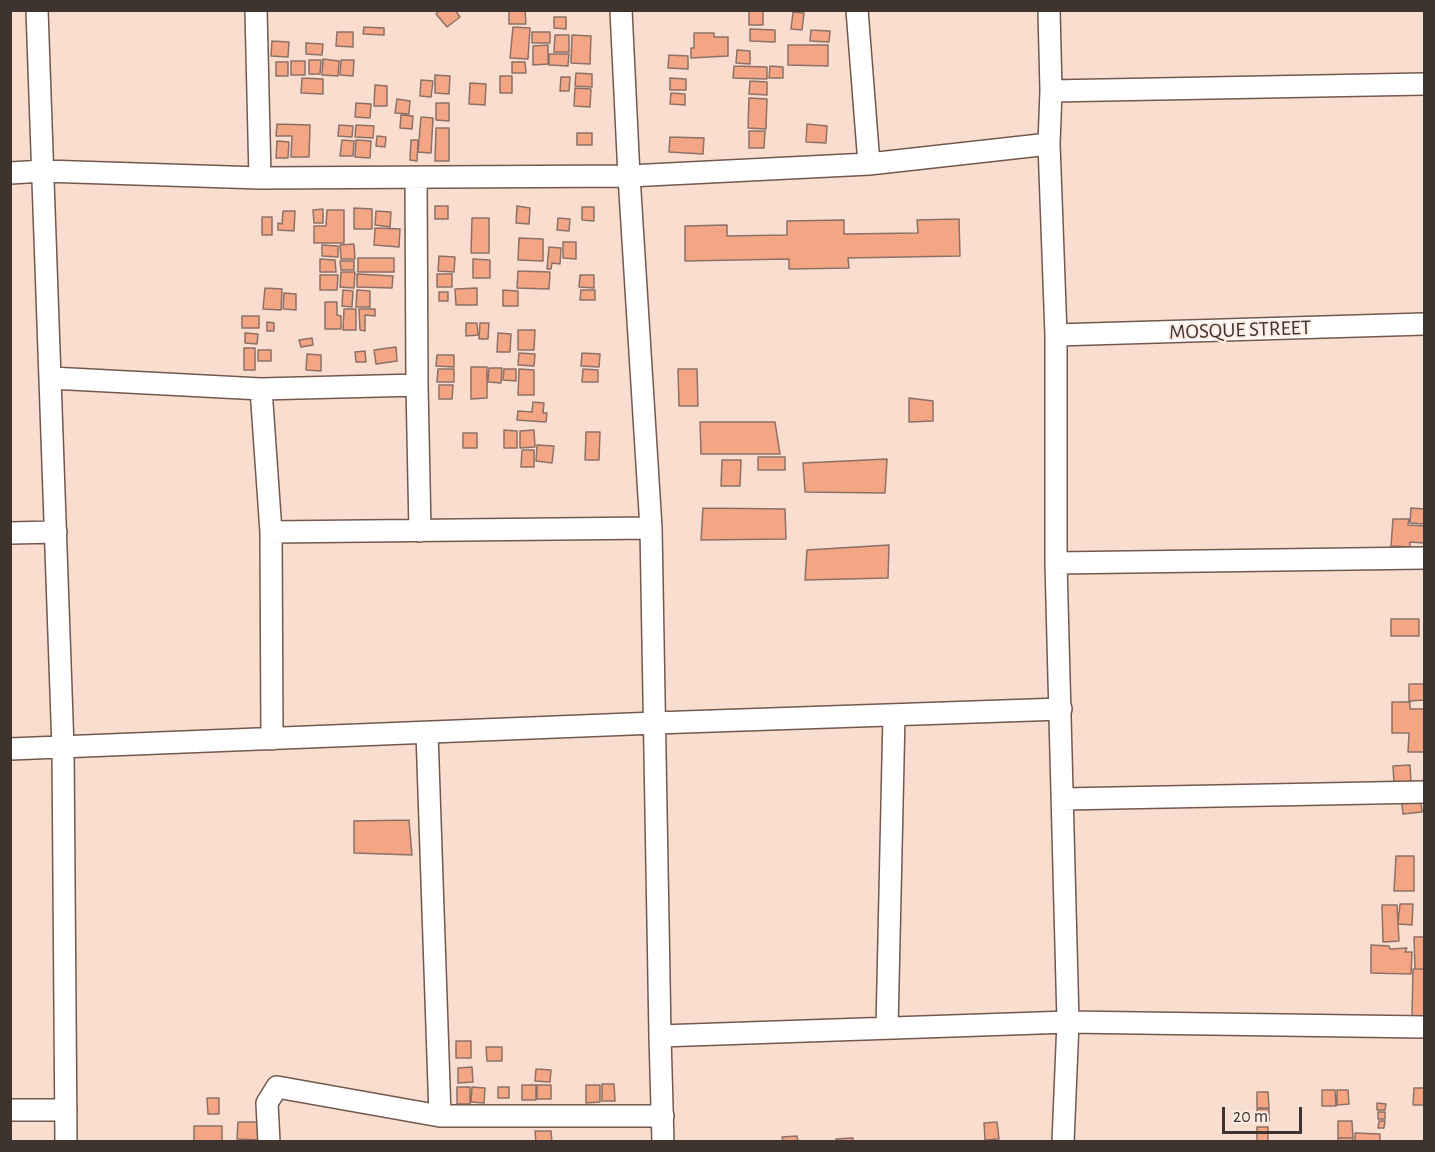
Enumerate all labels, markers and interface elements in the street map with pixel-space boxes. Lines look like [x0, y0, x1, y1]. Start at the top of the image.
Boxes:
street label: MOSQUE STREET [1169, 315, 1311, 345]
scale bar [1225, 1095, 1304, 1133]
text: 20 m [1233, 1108, 1268, 1126]

